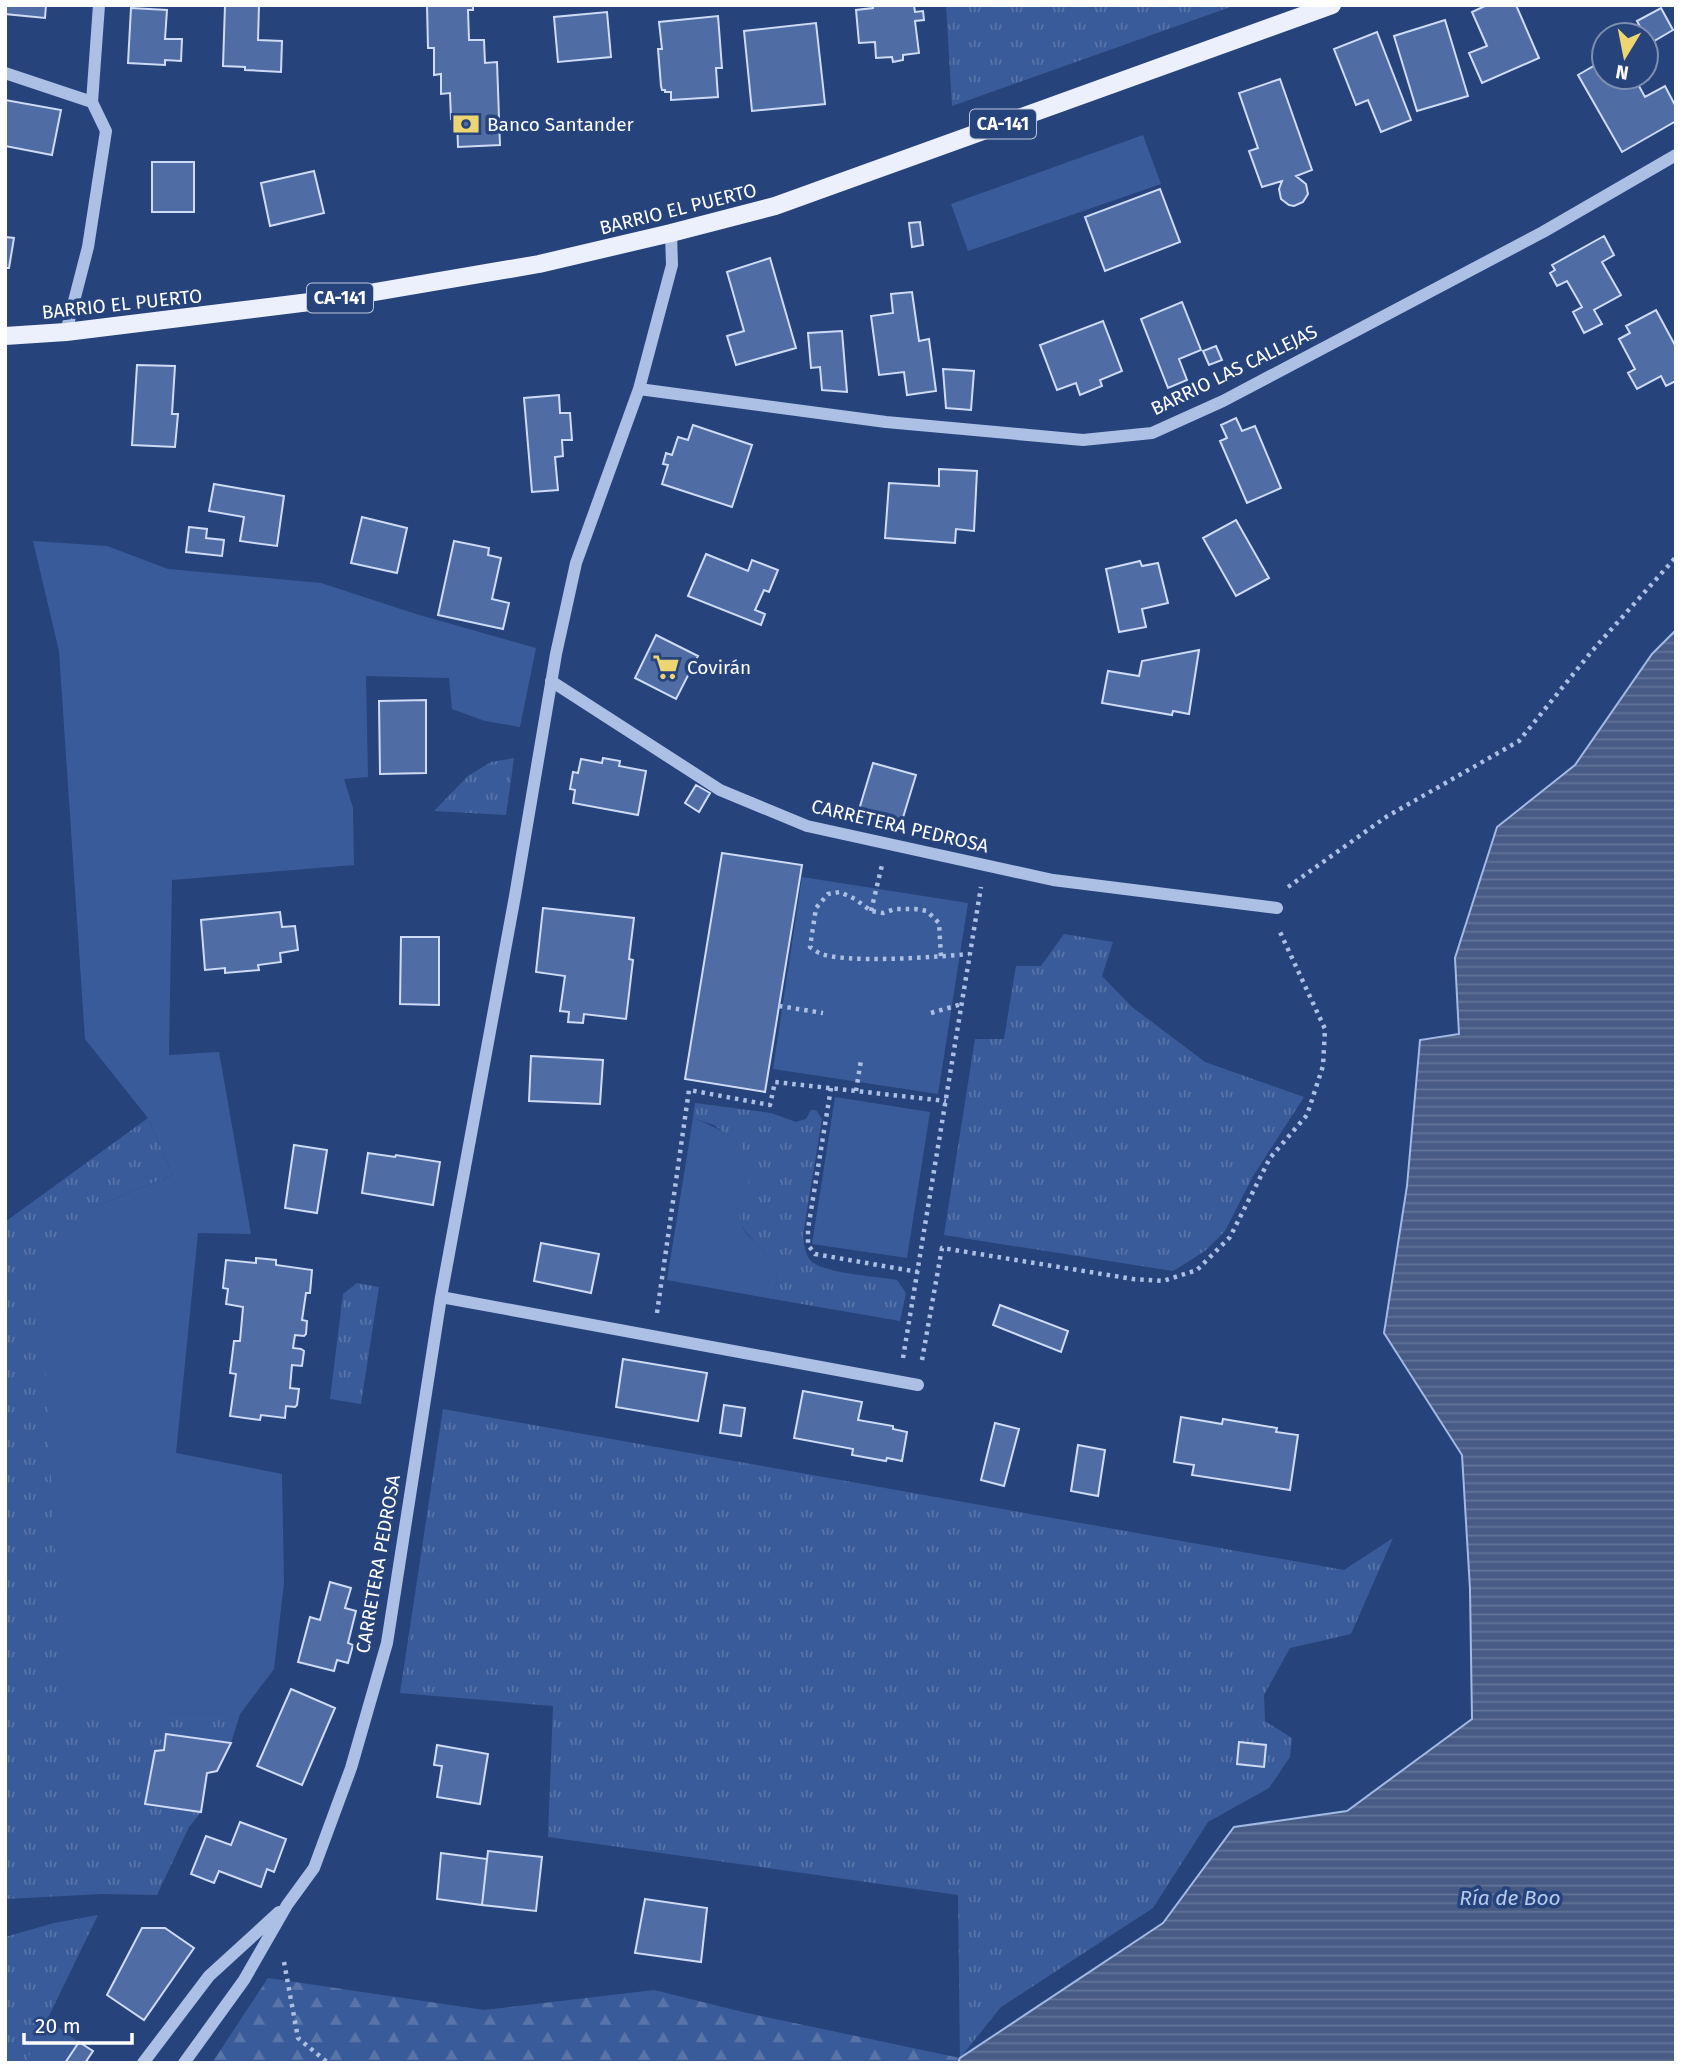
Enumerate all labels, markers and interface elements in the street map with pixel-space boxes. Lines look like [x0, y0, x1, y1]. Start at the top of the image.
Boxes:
north arrow [1590, 21, 1660, 91]
text: N [1614, 60, 1630, 85]
bank icon: Banco Santander [451, 109, 481, 139]
road number: CA-141 [970, 110, 1036, 139]
place label: Banco Santander [487, 113, 635, 136]
street label: BARRIO EL PUERTO [597, 178, 759, 240]
street label: BARRIO EL PUERTO [41, 284, 203, 324]
road number: CA-141 [307, 284, 373, 312]
street label: BARRIO LAS CALLEJAS [1147, 320, 1321, 420]
supermarket icon: Covirán [651, 652, 681, 682]
place label: Covirán [687, 656, 751, 679]
street label: CARRETERA PEDROSA [809, 794, 991, 858]
street label: CARRETERA PEDROSA [351, 1473, 405, 1655]
water label: Ría de Boo [1459, 1885, 1561, 1911]
scale bar [24, 2002, 133, 2046]
text: 20 m [35, 2013, 81, 2039]

